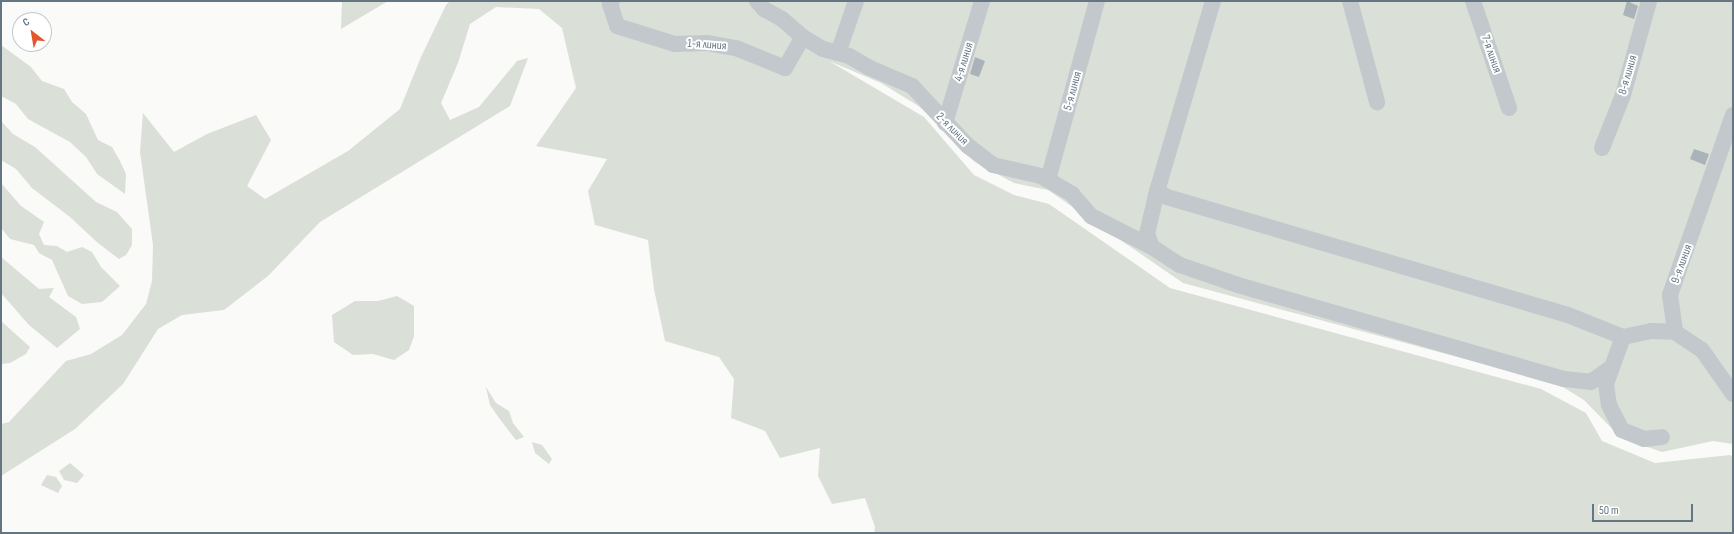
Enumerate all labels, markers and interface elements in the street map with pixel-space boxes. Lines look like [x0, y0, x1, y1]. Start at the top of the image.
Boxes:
north arrow [12, 12, 52, 52]
text: С [20, 15, 32, 29]
street label: 7-я линия [1478, 33, 1504, 75]
street label: 1-я линия [687, 36, 727, 54]
street label: 4-я линия [951, 41, 977, 83]
street label: 8-я линия [1616, 54, 1640, 96]
street label: 5-я линия [1061, 70, 1085, 112]
street label: 2-я линия [933, 110, 971, 148]
street label: 9-я линия [1668, 243, 1696, 285]
scale bar [1594, 496, 1695, 522]
text: 50 m [1599, 503, 1619, 518]

